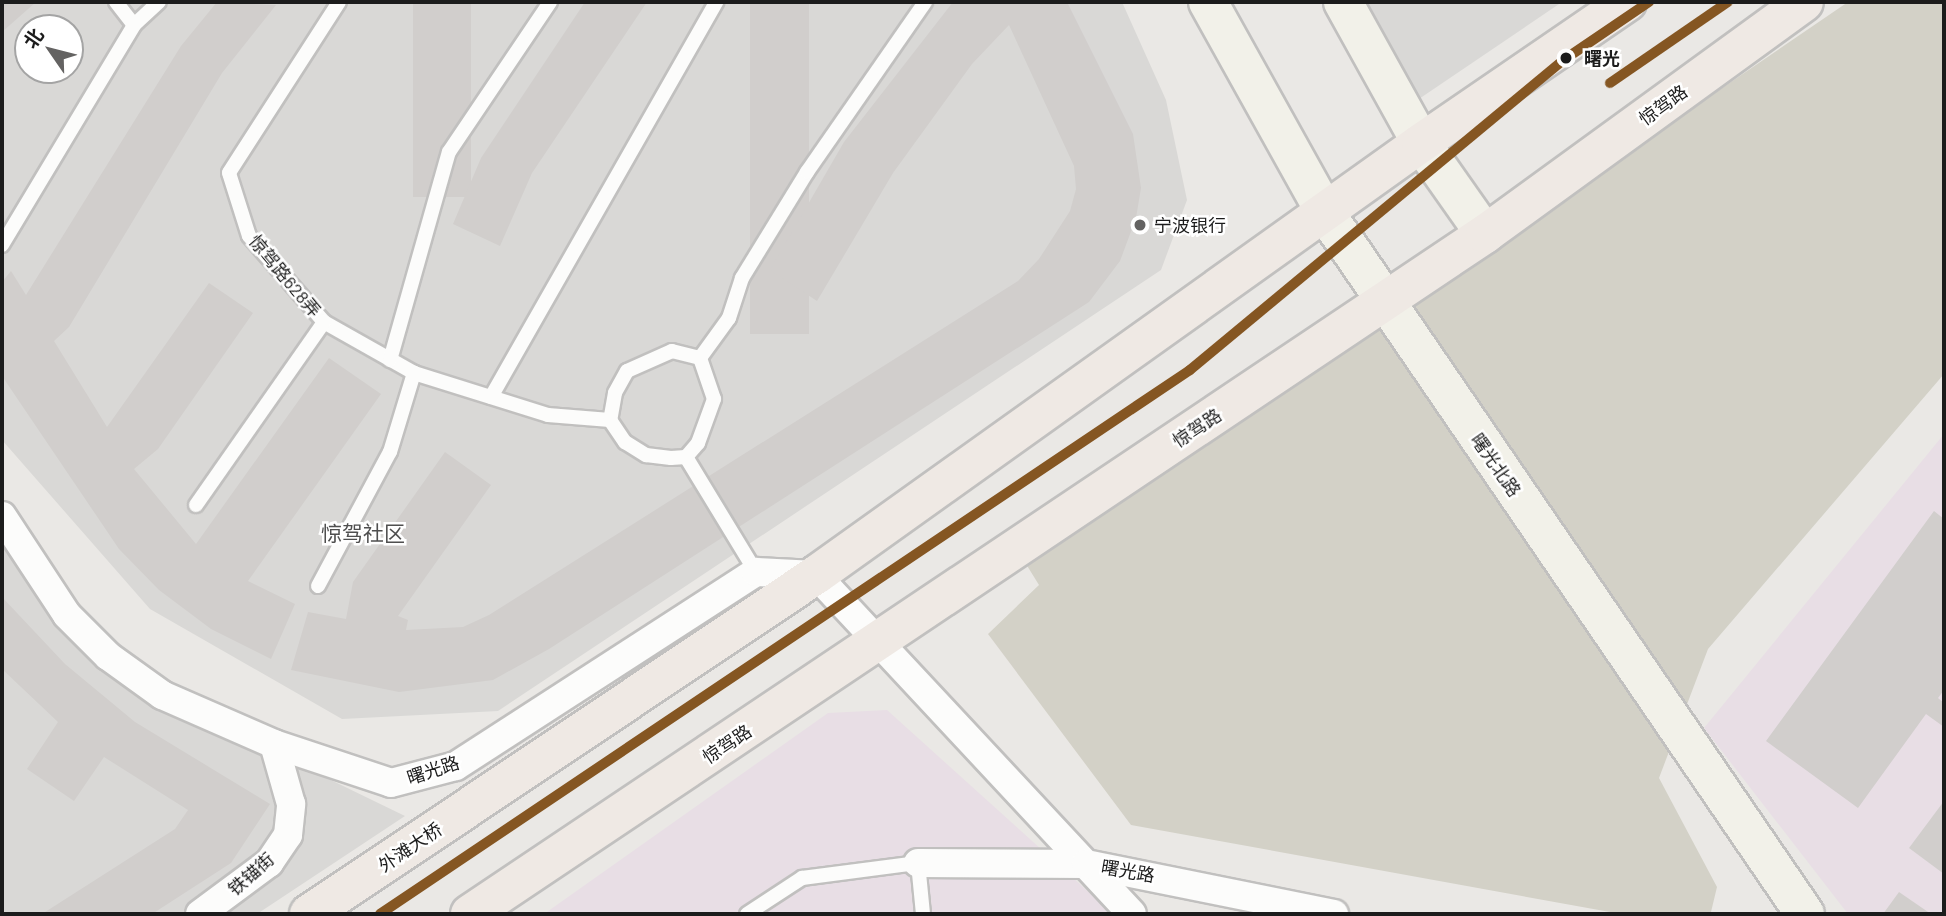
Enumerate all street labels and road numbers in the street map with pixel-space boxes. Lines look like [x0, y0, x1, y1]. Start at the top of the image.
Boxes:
street label: 惊驾路 [1635, 80, 1691, 130]
street label: 惊驾路628弄 [244, 231, 326, 321]
street label: 惊驾路 [1169, 404, 1225, 452]
street label: 曙光北路 [1467, 429, 1525, 501]
street label: 惊驾路 [699, 720, 755, 768]
street label: 曙光路 [404, 751, 462, 789]
street label: 外滩大桥 [374, 818, 446, 876]
street label: 铁锚街 [224, 848, 278, 900]
street label: 曙光路 [1100, 856, 1156, 886]

